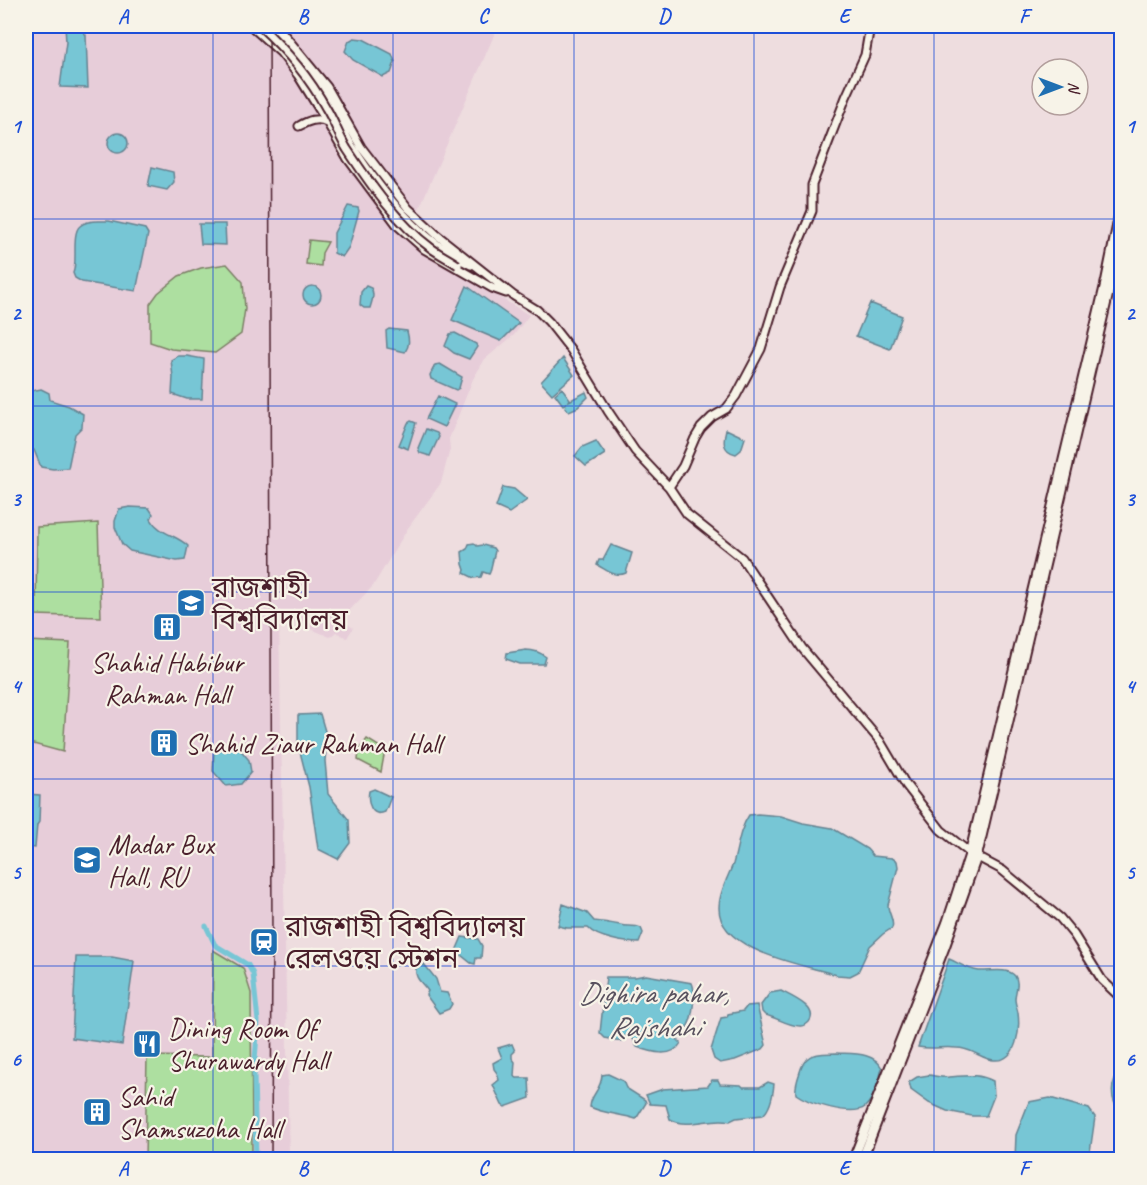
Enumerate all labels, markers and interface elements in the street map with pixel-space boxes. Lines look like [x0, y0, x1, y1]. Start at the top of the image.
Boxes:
text: A [118, 4, 130, 29]
text: B [298, 4, 310, 29]
text: C [478, 4, 490, 29]
text: D [658, 4, 672, 29]
text: E [839, 4, 853, 29]
text: F [1019, 4, 1033, 29]
north arrow [1030, 57, 1090, 117]
text: N [1064, 82, 1084, 95]
text: 1 [12, 114, 23, 139]
text: 1 [1126, 114, 1137, 139]
text: 2 [12, 301, 23, 326]
text: 2 [1126, 301, 1137, 326]
text: 3 [12, 487, 23, 512]
text: 3 [1126, 487, 1137, 512]
place label: রাজশাহী বিশ্ববিদ্যালয় [211, 570, 348, 637]
school or university icon: রাজশাহী বিশ্ববিদ্যালয় [175, 587, 207, 619]
building icon: Shahid Habibur Rahman Hall [151, 611, 183, 643]
place label: Shahid Habibur Rahman Hall [91, 645, 245, 712]
text: 4 [12, 674, 24, 699]
text: 4 [1126, 674, 1138, 699]
place label: Shahid Ziaur Rahman Hall [185, 726, 447, 761]
building icon: Shahid Ziaur Rahman Hall [148, 727, 180, 759]
place label: Madar Bux Hall, RU [108, 827, 216, 894]
school or university icon: Madar Bux Hall, RU [71, 844, 103, 876]
text: 5 [12, 860, 23, 885]
text: 5 [1126, 860, 1137, 885]
place label: রাজশাহী বিশ্ববিদ্যালয় রেলওয়ে স্টেশন [284, 909, 525, 976]
station icon: রাজশাহী বিশ্ববিদ্যালয় রেলওয়ে স্টেশন [248, 926, 280, 958]
water label: Dighira pahar, Rajshahi [579, 974, 729, 1046]
place label: Dining Room Of Shurawardy Hall [168, 1011, 333, 1078]
restaurant icon: Dining Room Of Shurawardy Hall [131, 1028, 163, 1060]
text: 6 [11, 1047, 22, 1072]
text: 6 [1125, 1047, 1136, 1072]
place label: Sahid Shamsuzoha Hall [118, 1079, 287, 1146]
building icon: Sahid Shamsuzoha Hall [81, 1096, 113, 1128]
text: A [118, 1156, 130, 1181]
text: B [298, 1156, 310, 1181]
text: C [478, 1156, 490, 1181]
text: D [658, 1156, 672, 1181]
text: E [839, 1156, 853, 1181]
text: F [1019, 1156, 1033, 1181]

